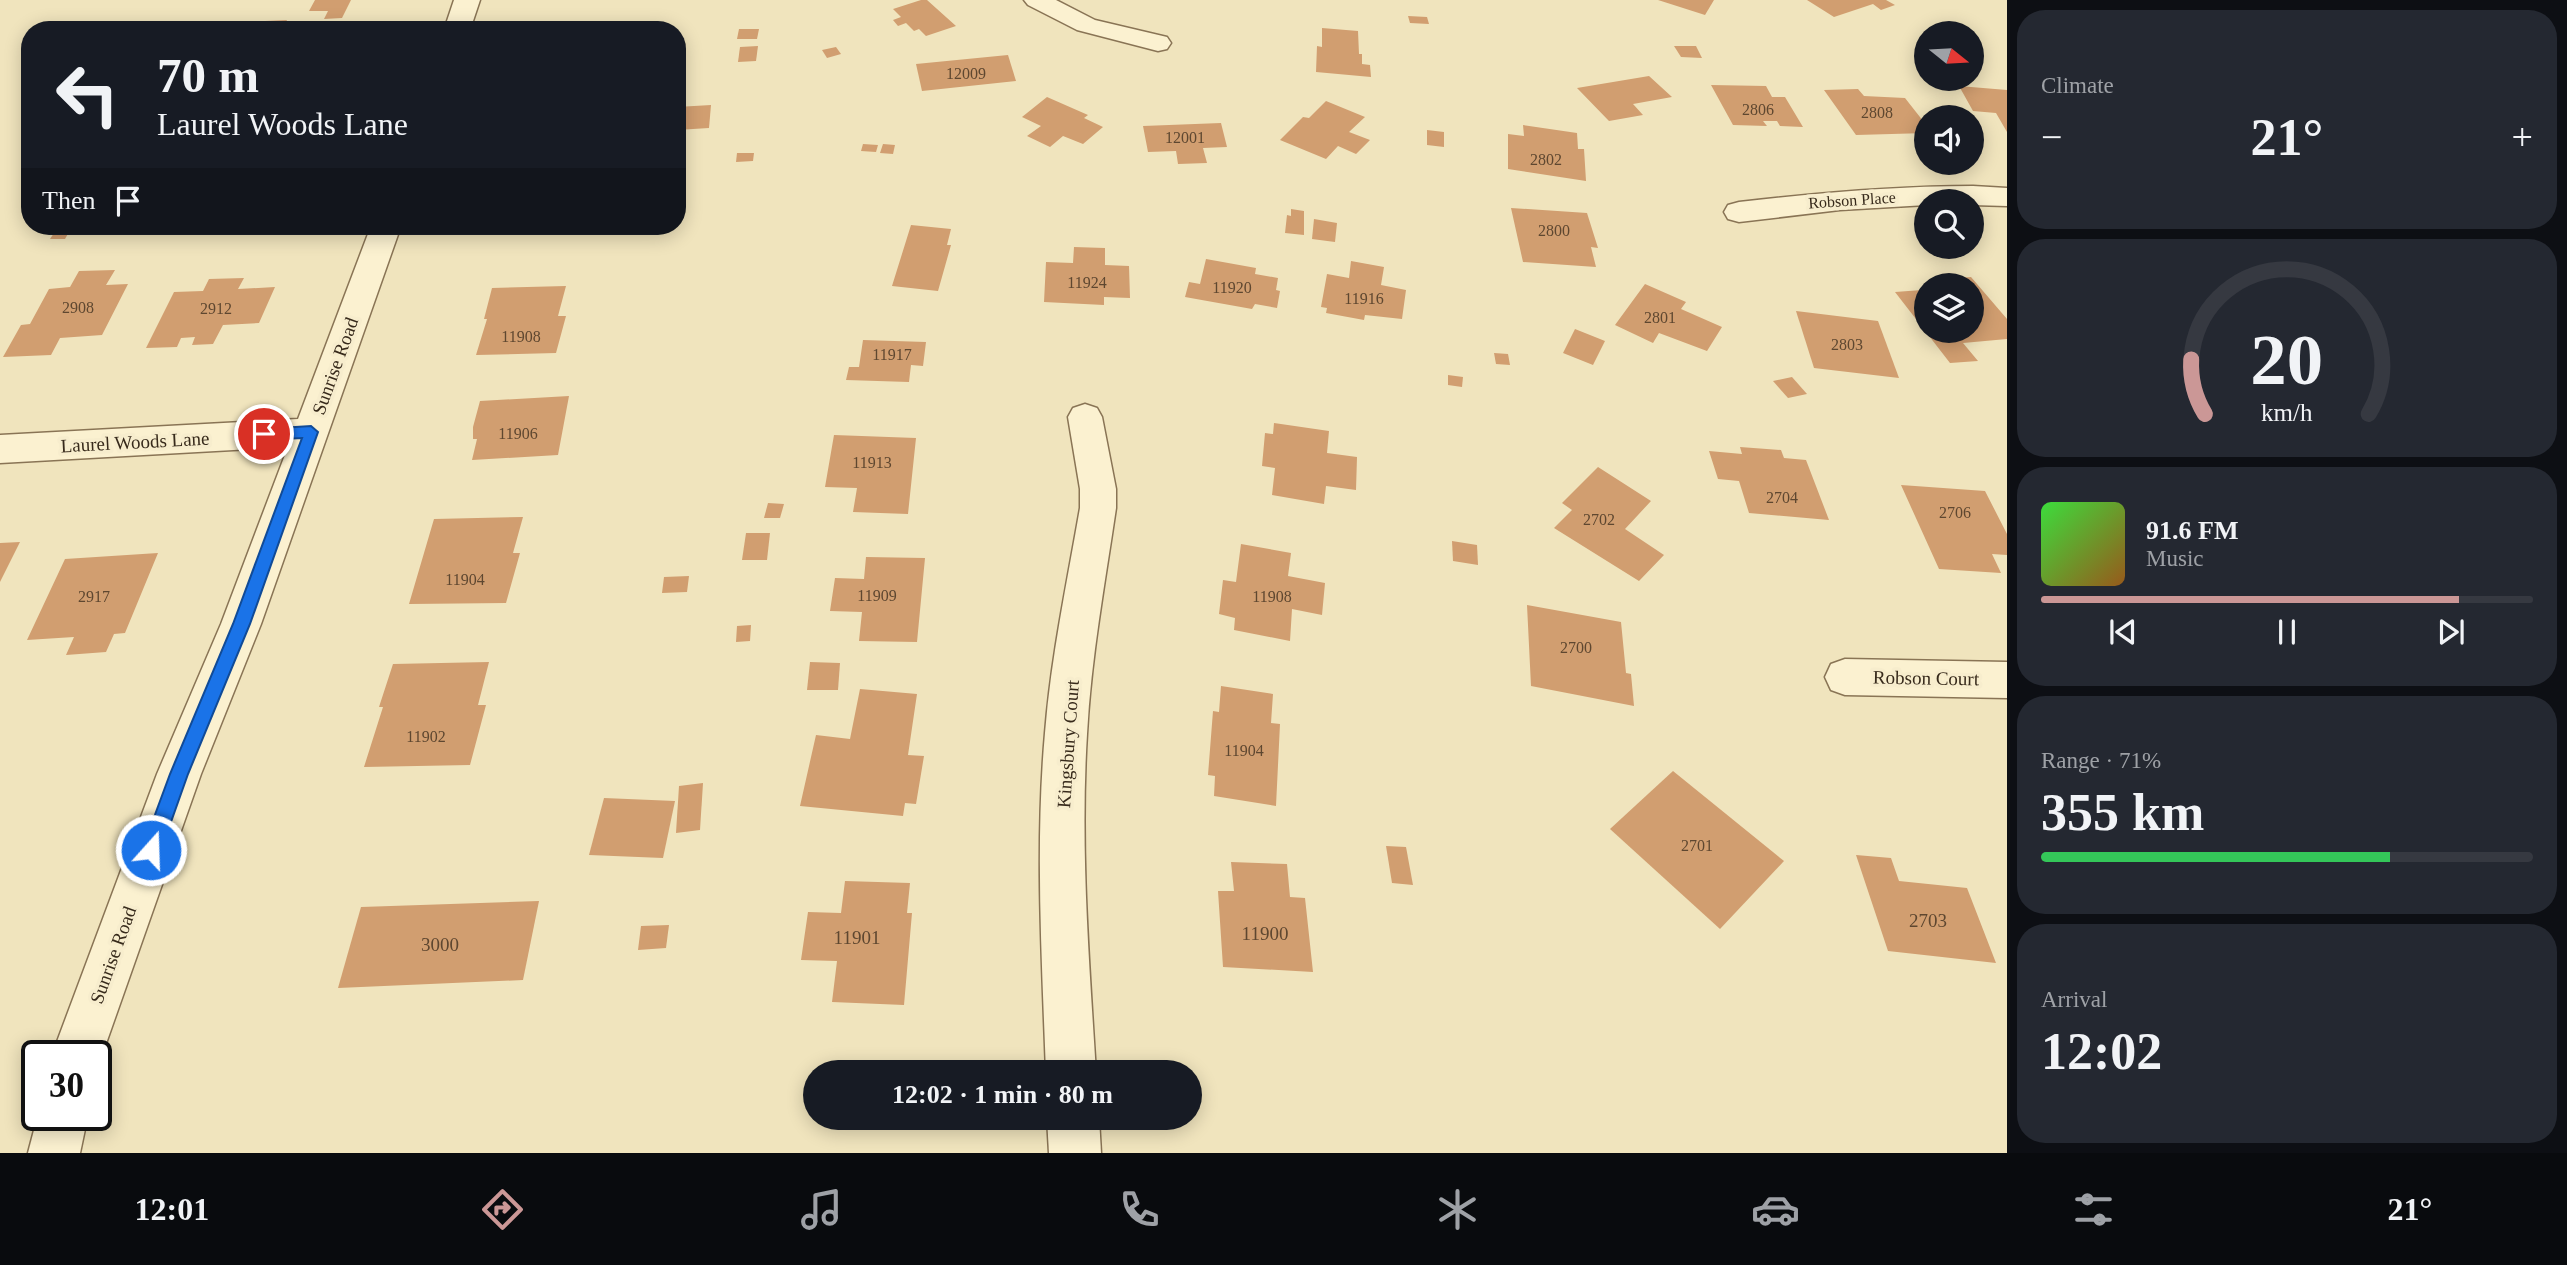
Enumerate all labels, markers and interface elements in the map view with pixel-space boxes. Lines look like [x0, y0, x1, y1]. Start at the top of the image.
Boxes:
north arrow [1914, 21, 1984, 91]
map controls [1914, 21, 1984, 343]
text: 70 m [157, 48, 259, 103]
icon: left [42, 49, 133, 140]
house number: 12009 [946, 65, 986, 82]
text: Climate [2041, 73, 2114, 98]
house number: 2806 [1742, 101, 1774, 118]
house number: 2808 [1861, 104, 1893, 121]
button: sound [1914, 105, 1984, 175]
text: Laurel Woods Lane [157, 106, 408, 142]
text: 21° [2251, 109, 2323, 166]
text: − [2041, 116, 2062, 158]
text: + [2512, 116, 2533, 158]
house number: 12001 [1165, 129, 1205, 146]
house number: 2802 [1530, 151, 1562, 168]
icon: arrive [109, 182, 147, 220]
text: Then [42, 186, 95, 215]
street label: Robson Place [1808, 188, 1896, 212]
button: search [1914, 189, 1984, 259]
house number: 2800 [1538, 222, 1570, 239]
button: layers [1914, 273, 1984, 343]
house number: 11924 [1067, 274, 1107, 291]
house number: 11920 [1212, 279, 1252, 296]
house number: 11916 [1344, 290, 1384, 307]
house number: 2908 [62, 299, 94, 316]
house number: 2912 [200, 300, 232, 317]
house number: 2801 [1644, 309, 1676, 326]
street label: Sunrise Road [308, 314, 362, 417]
text: 20 [2251, 319, 2323, 400]
house number: 11908 [501, 328, 541, 345]
house number: 2803 [1831, 336, 1863, 353]
house number: 11917 [872, 346, 912, 363]
text: km/h [2261, 399, 2313, 426]
pin [234, 404, 294, 464]
icon: arrive [245, 415, 283, 453]
house number: 11906 [498, 425, 538, 442]
street label: Laurel Woods Lane [60, 428, 210, 456]
house number: 11913 [852, 454, 892, 471]
house number: 2704 [1766, 489, 1798, 506]
house number: 2706 [1939, 504, 1971, 521]
house number: 2702 [1583, 511, 1615, 528]
text: 91.6 FM [2146, 516, 2238, 545]
text: Music [2146, 546, 2204, 571]
house number: 11904 [445, 571, 485, 588]
house number: 11909 [857, 587, 897, 604]
house number: 2917 [78, 588, 110, 605]
house number: 11908 [1252, 588, 1292, 605]
icon: previous [2104, 613, 2142, 651]
icon: pause [2268, 613, 2306, 651]
icon: next [2432, 613, 2470, 651]
house number: 2700 [1560, 639, 1592, 656]
street label: Robson Court [1873, 667, 1980, 689]
street label: Kingsbury Court [1053, 679, 1083, 809]
house number: 11902 [406, 728, 446, 745]
house number: 11904 [1224, 742, 1264, 759]
text: Range · 71% [2041, 748, 2161, 773]
text: 355 km [2041, 784, 2204, 841]
position arrow [114, 813, 188, 887]
house number: 2701 [1681, 837, 1713, 854]
street label: Sunrise Road [86, 903, 140, 1006]
house number: 2703 [1909, 910, 1947, 931]
house number: 11900 [1242, 923, 1288, 944]
house number: 11901 [834, 927, 880, 948]
house number: 3000 [421, 934, 459, 955]
text: Arrival [2041, 987, 2107, 1012]
text: 12:02 [2041, 1023, 2162, 1080]
speed limit sign: 30 [21, 1040, 112, 1131]
text: 12:02 · 1 min · 80 m [892, 1080, 1113, 1109]
icon: directions [478, 1185, 527, 1234]
icon: music [797, 1185, 846, 1234]
icon: phone [1115, 1185, 1164, 1234]
icon: climate [1433, 1185, 1482, 1234]
icon: car [1751, 1185, 1800, 1234]
icon: filters [2069, 1185, 2118, 1234]
text: 12:01 [135, 1191, 209, 1227]
text: 21° [2388, 1191, 2432, 1227]

